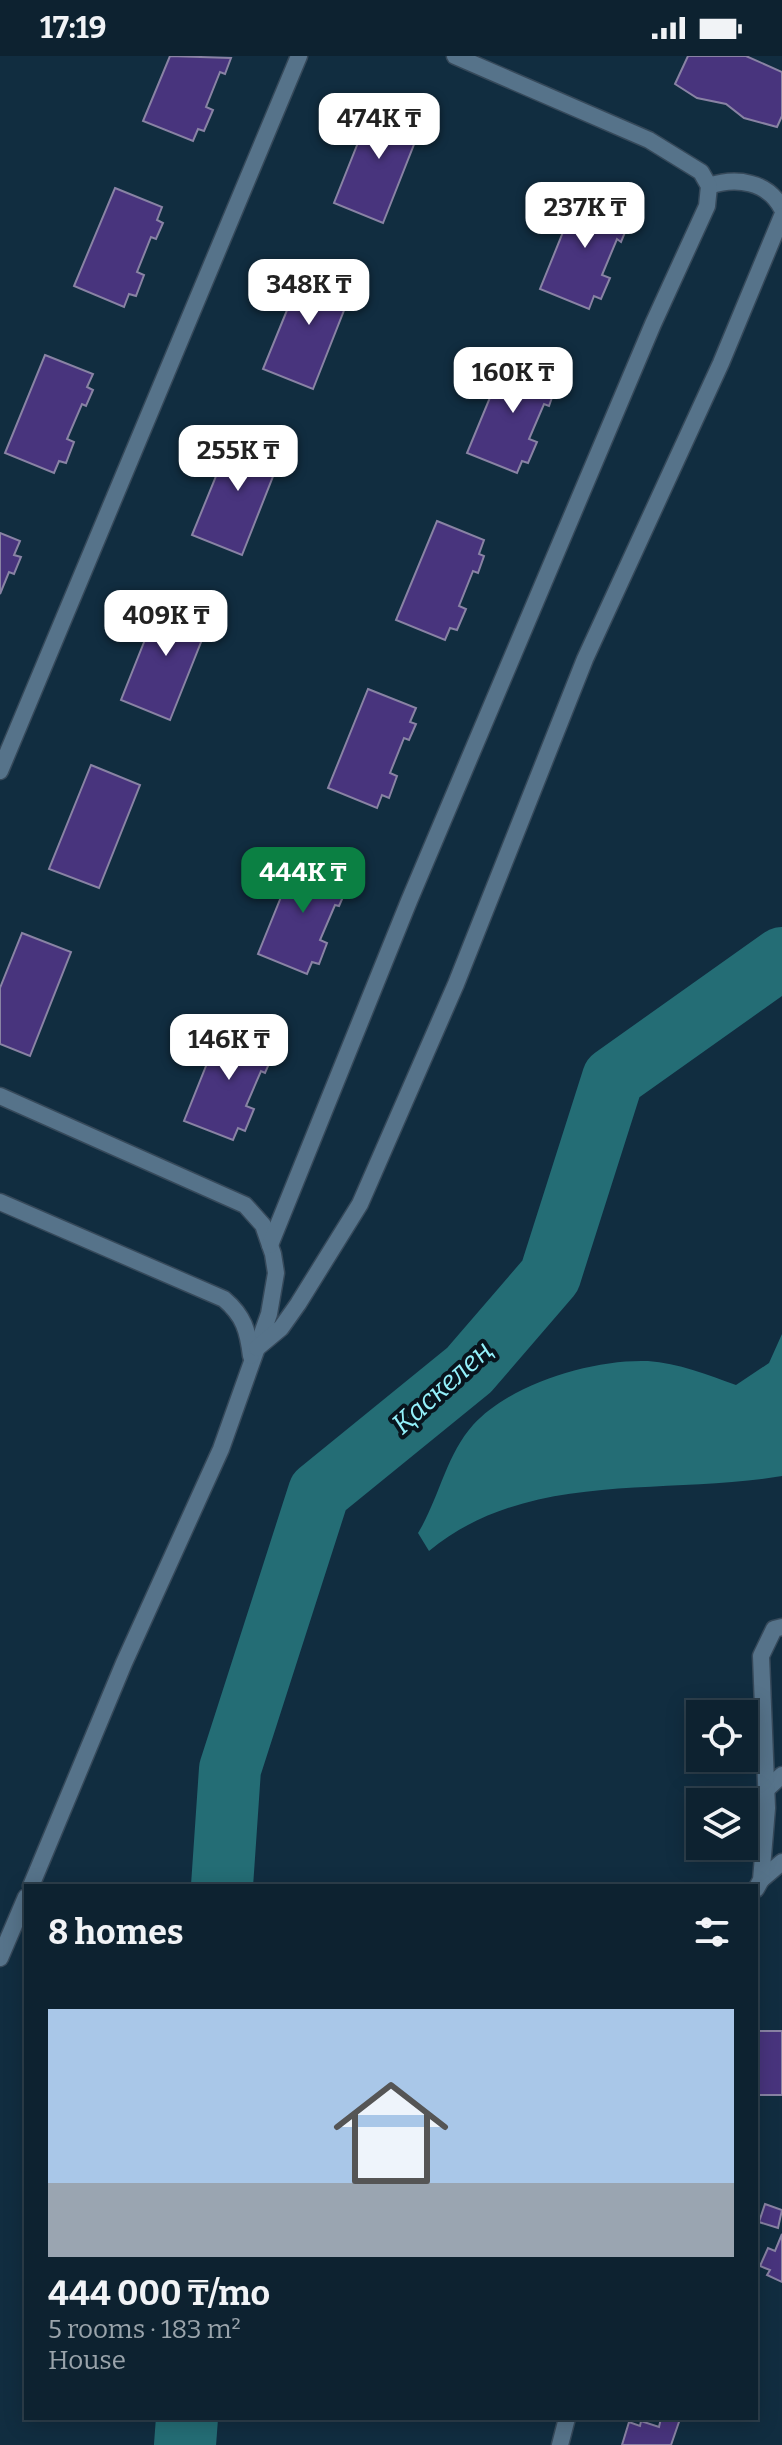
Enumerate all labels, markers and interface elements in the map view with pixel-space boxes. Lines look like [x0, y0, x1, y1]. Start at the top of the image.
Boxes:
text: 17:19 [40, 10, 106, 46]
pin: 474K ₸ [314, 93, 444, 161]
text: 474K ₸ [337, 103, 421, 134]
pin: 237K ₸ [520, 182, 650, 250]
text: 237K ₸ [543, 192, 627, 223]
pin: 348K ₸ [244, 259, 374, 327]
text: 348K ₸ [266, 269, 352, 300]
pin: 160K ₸ [448, 347, 578, 415]
text: 160K ₸ [472, 357, 554, 388]
pin: 255K ₸ [173, 425, 303, 493]
text: 255K ₸ [197, 435, 279, 466]
pin: 409K ₸ [101, 590, 231, 658]
text: 409K ₸ [122, 600, 210, 631]
pin: 444K ₸ [238, 847, 368, 915]
text: 444K ₸ [259, 857, 347, 888]
pin: 146K ₸ [164, 1014, 294, 1082]
text: 146K ₸ [188, 1024, 270, 1055]
water label: Қаскелең [385, 1333, 499, 1441]
map controls [686, 1700, 758, 1860]
button: locate [686, 1700, 758, 1772]
button: layers [686, 1788, 758, 1860]
icon: filters [690, 1910, 734, 1954]
text: 8 homes [48, 1912, 184, 1953]
icon: home [319, 2061, 463, 2205]
text: 444 000 ₸/mo [48, 2273, 270, 2314]
text: 5 rooms · 183 m² [48, 2314, 241, 2345]
text: House [48, 2345, 126, 2376]

